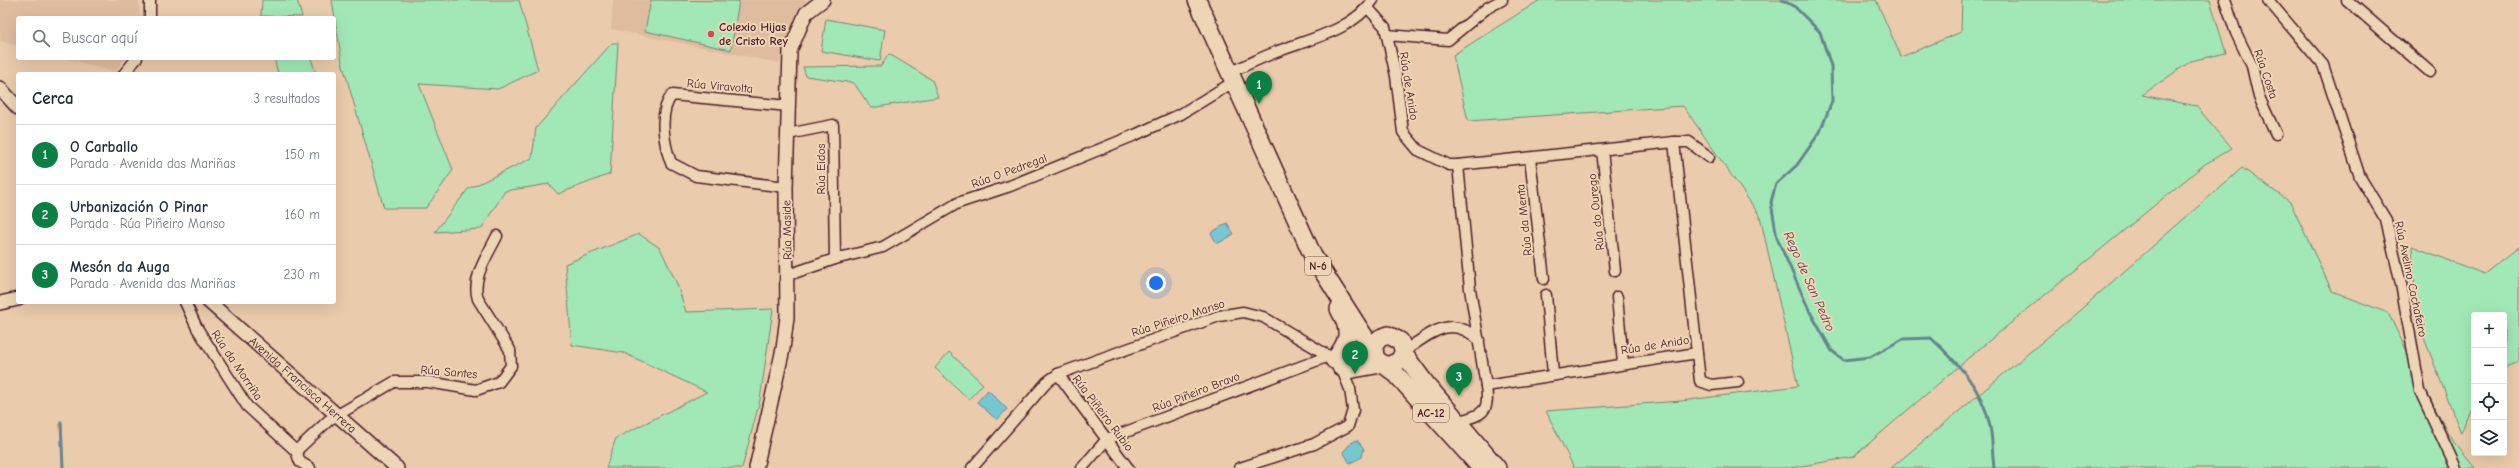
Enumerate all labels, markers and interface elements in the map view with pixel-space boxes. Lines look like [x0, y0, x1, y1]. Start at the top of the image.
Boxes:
search box [16, 16, 336, 60]
place label: Colexio Hijas de Cristo Rey [719, 20, 789, 48]
icon: search [30, 27, 52, 49]
text: Buscar aquí [62, 29, 138, 47]
marker: Colexio Hijas de Cristo Rey [706, 29, 716, 39]
street label: Rúa Costa [2251, 47, 2281, 101]
street label: Rúa de Anido [1397, 51, 1421, 121]
pin: 1 [1246, 71, 1272, 104]
street label: Rúa Viravolta [686, 76, 754, 96]
text: Cerca [32, 89, 74, 108]
text: 3 resultados [254, 91, 320, 106]
text: O Carballo [70, 138, 138, 156]
street label: Rúa Eidos [814, 143, 828, 195]
text: 1 [42, 147, 48, 162]
text: 150 m [285, 147, 320, 162]
street label: Rúa O Pedregal [969, 151, 1049, 191]
text: Parada · Avenida das Mariñas [70, 156, 235, 171]
street label: Rúa do Ourego [1585, 173, 1607, 251]
street label: Rúa da Menta [1513, 183, 1535, 257]
text: Urbanización O Pinar [70, 198, 208, 216]
street label: Rúa Maside [779, 200, 795, 260]
text: 2 [42, 207, 48, 222]
text: 160 m [285, 207, 320, 222]
text: Parada · Rúa Piñeiro Manso [70, 216, 225, 231]
street label: Rúa Avelino Cachafeiro [2392, 220, 2430, 338]
water label: Rego de San Pedro [1781, 229, 1838, 334]
road number: N-6 [1305, 257, 1331, 275]
text: Mesón da Auga [70, 258, 170, 276]
text: 3 [42, 267, 48, 282]
text: 230 m [284, 267, 320, 282]
your location [1146, 273, 1166, 293]
text: Parada · Avenida das Mariñas [70, 276, 235, 291]
street label: Rúa Piñeiro Manso [1130, 296, 1226, 340]
map controls [2471, 312, 2507, 456]
button: + [2471, 312, 2507, 348]
street label: Rúa da Morriña [208, 327, 266, 403]
street label: Rúa de Anido [1620, 333, 1690, 357]
street label: Avenida Francisca Herrera [246, 334, 359, 436]
pin: 2 [1342, 341, 1368, 374]
button: − [2471, 348, 2507, 384]
street label: Rúa Santes [420, 363, 478, 381]
pin: 3 [1446, 363, 1472, 396]
street label: Rúa Piñeiro Bravo [1150, 369, 1242, 415]
street label: Rúa Piñeiro Rubio [1070, 372, 1136, 454]
button: locate [2471, 384, 2507, 420]
road number: AC-12 [1413, 404, 1449, 422]
button: layers [2471, 420, 2507, 456]

